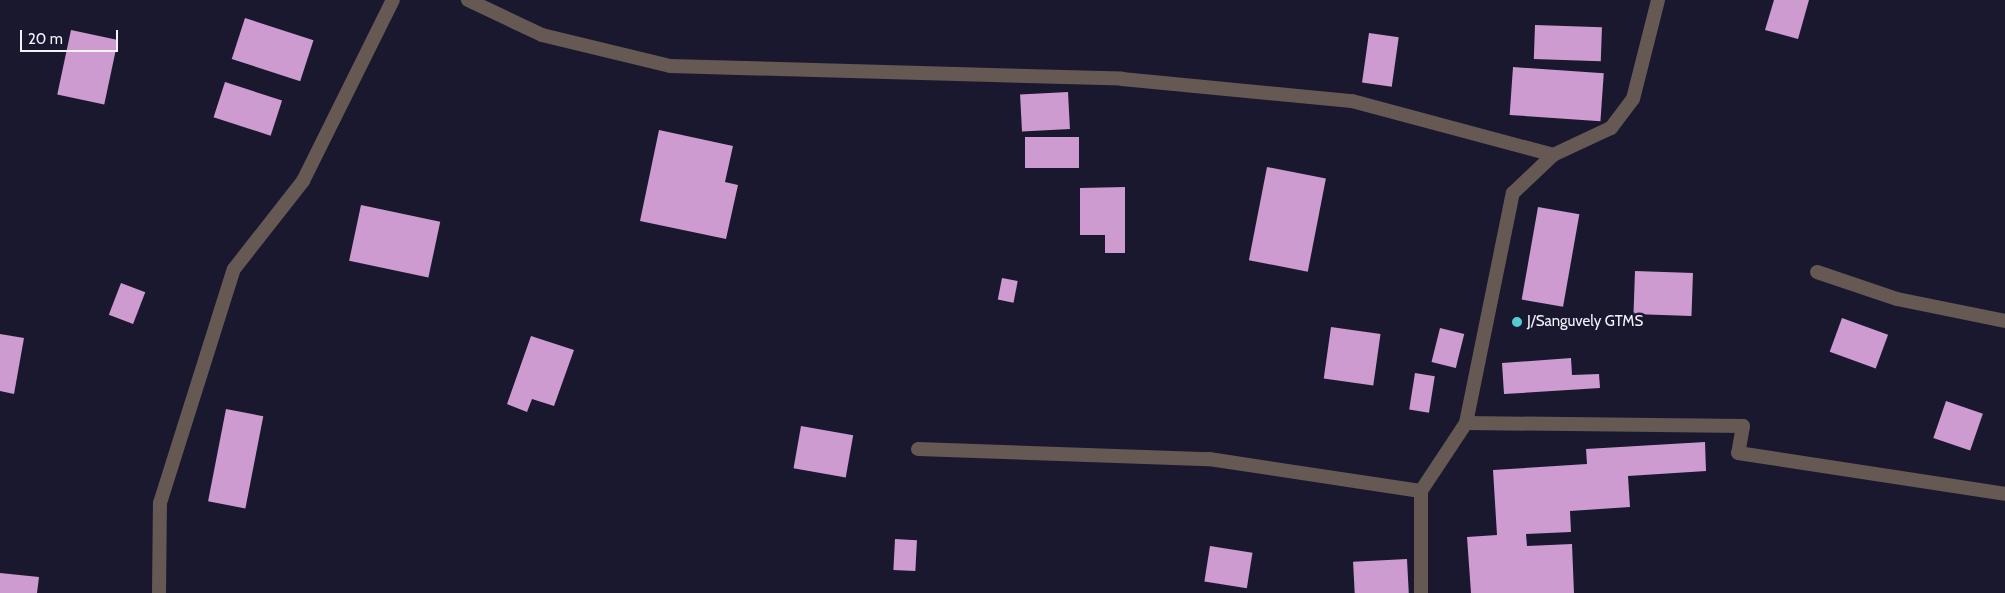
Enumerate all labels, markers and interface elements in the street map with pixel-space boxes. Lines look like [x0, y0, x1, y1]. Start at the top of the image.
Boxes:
scale bar [22, 20, 120, 52]
text: 20 m [28, 30, 63, 48]
place label: J/Sanguvely GTMS [1527, 313, 1643, 331]
marker: J/Sanguvely GTMS [1511, 316, 1523, 328]

